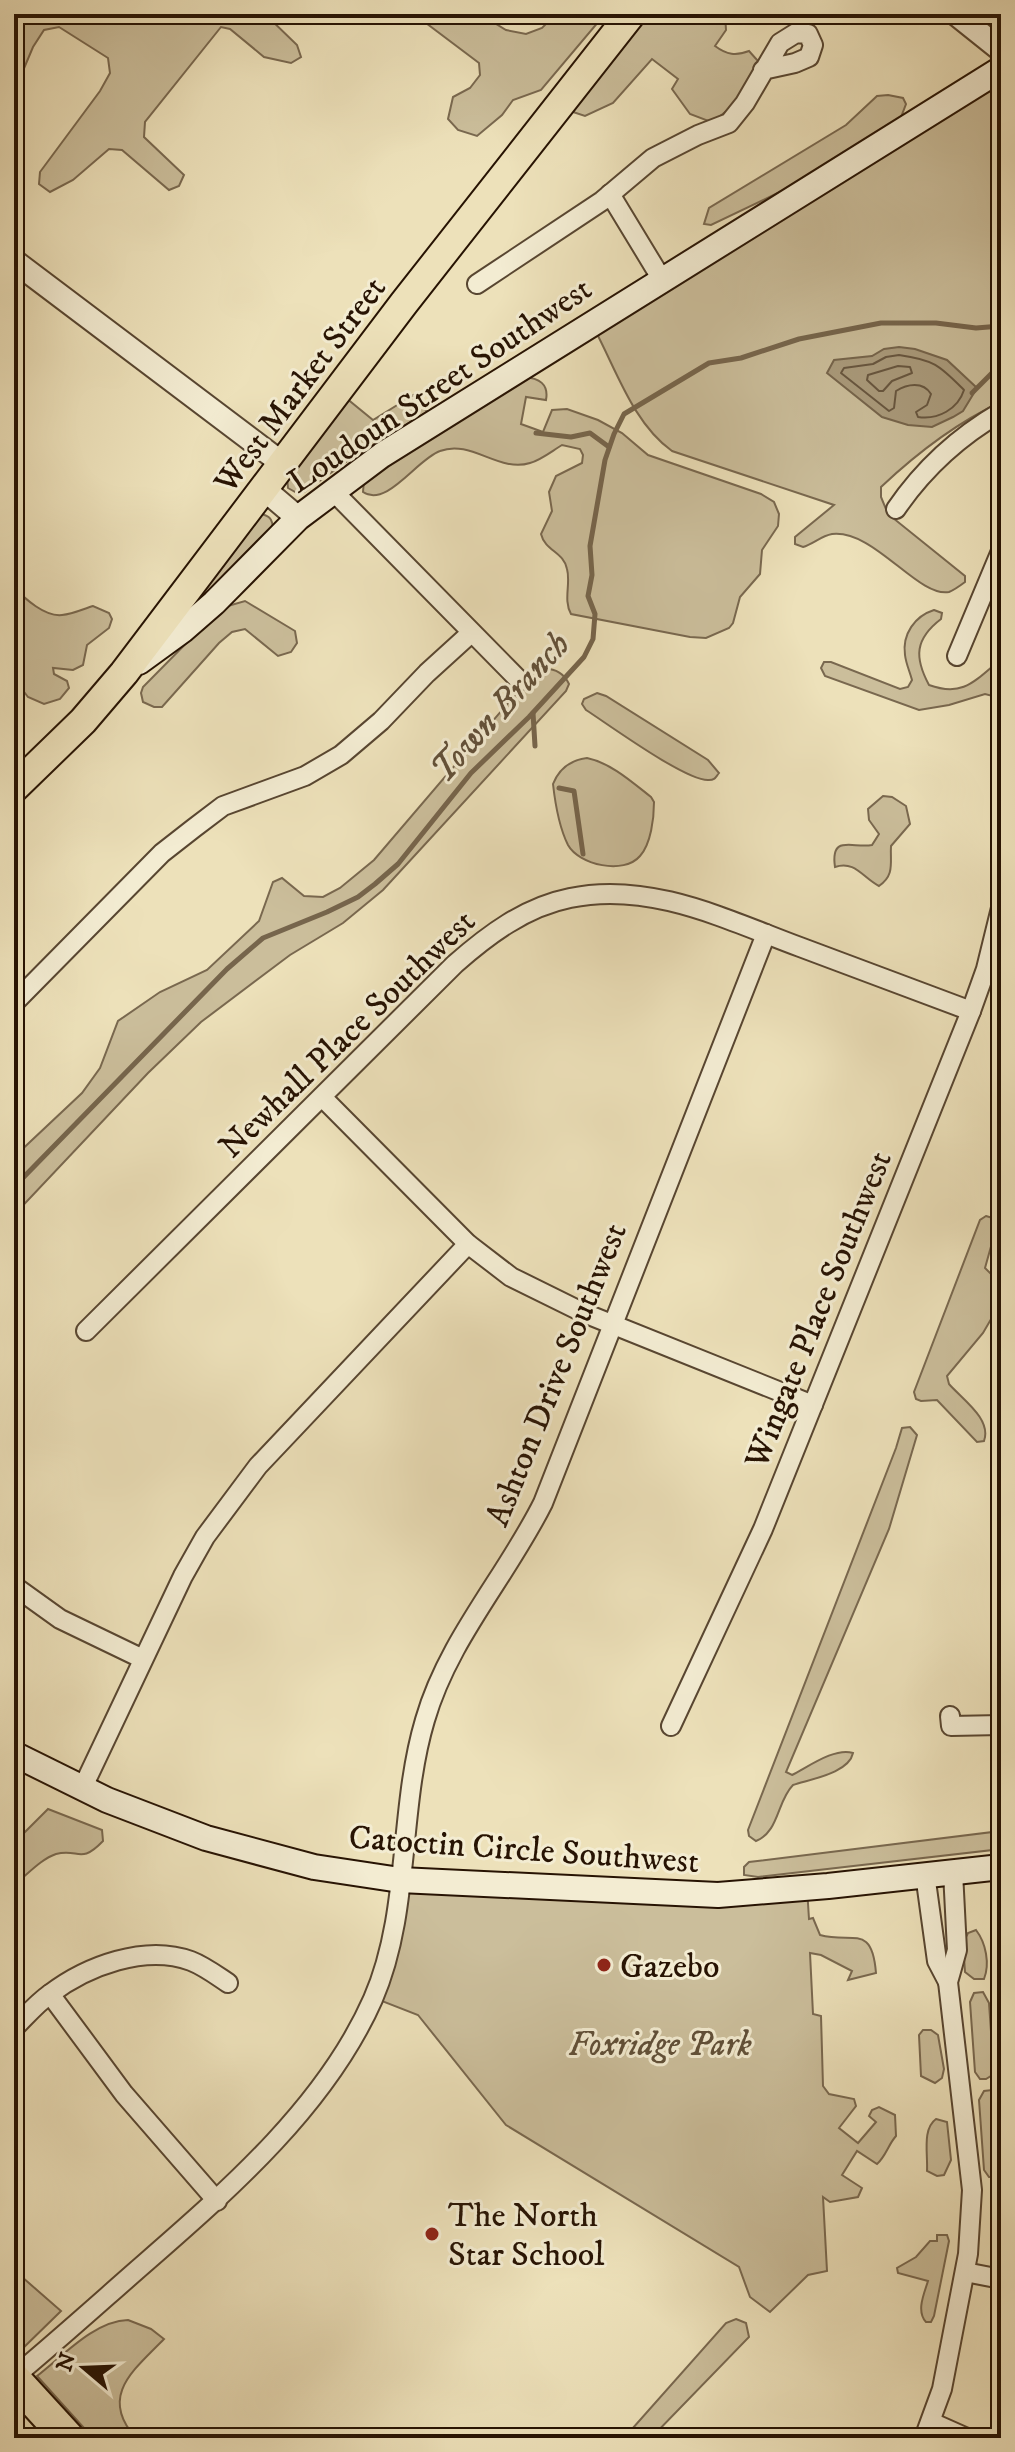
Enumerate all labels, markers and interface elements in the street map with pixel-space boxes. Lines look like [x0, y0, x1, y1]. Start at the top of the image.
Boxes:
street label: Loudoun Street Southwest [280, 268, 600, 503]
street label: West Market Street [205, 269, 396, 503]
water label: Town Branch [421, 623, 580, 792]
street label: Newhall Place Southwest [210, 901, 484, 1168]
street label: Wingate Place Southwest [736, 1145, 902, 1475]
street label: Ashton Drive Southwest [477, 1217, 637, 1533]
street label: Catoctin Circle Southwest [347, 1817, 701, 1883]
place label: Gazebo [620, 1946, 720, 1988]
marker: Gazebo [595, 1956, 613, 1974]
park label: Foxridge Park [568, 2024, 753, 2066]
place label: The North Star School [448, 2195, 605, 2276]
marker: The North Star School [423, 2225, 441, 2243]
north arrow [44, 2328, 124, 2408]
text: N [51, 2349, 82, 2375]

